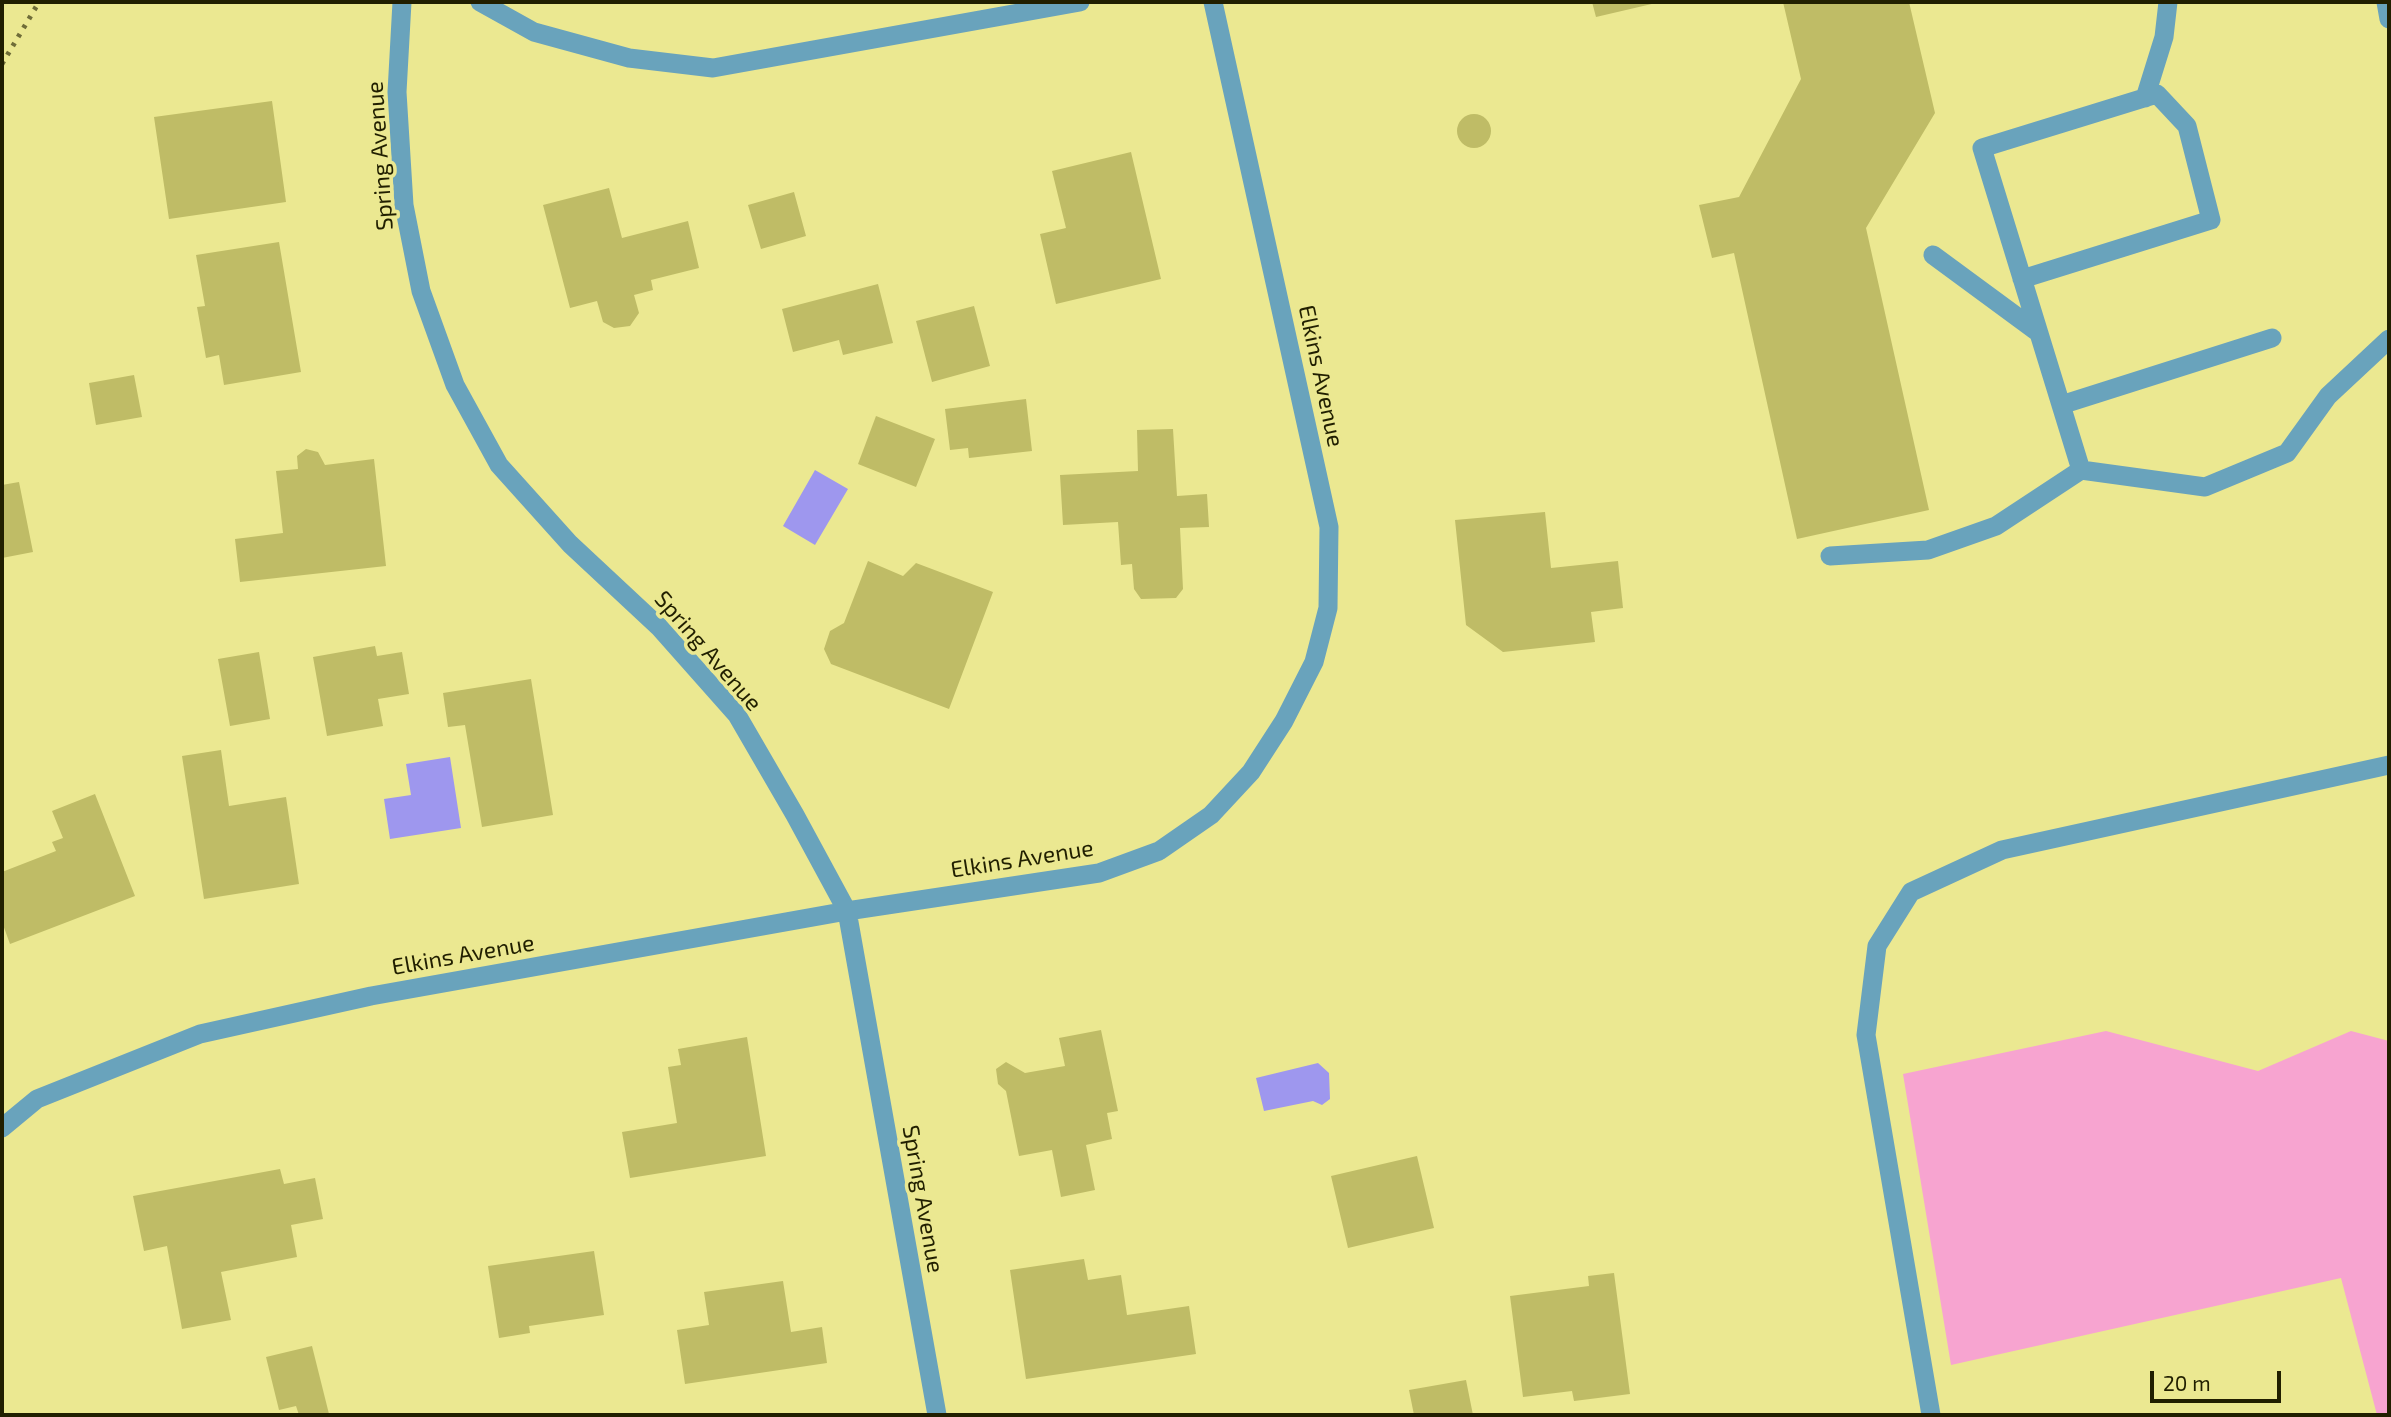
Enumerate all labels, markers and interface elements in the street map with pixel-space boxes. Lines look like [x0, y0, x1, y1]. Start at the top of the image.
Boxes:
street label: Spring Avenue [361, 80, 399, 232]
street label: Elkins Avenue [1292, 303, 1350, 449]
street label: Spring Avenue [649, 586, 767, 716]
street label: Elkins Avenue [949, 834, 1095, 884]
street label: Elkins Avenue [390, 929, 536, 981]
street label: Spring Avenue [896, 1123, 950, 1275]
scale bar [2153, 1358, 2284, 1402]
text: 20 m [2163, 1370, 2211, 1395]

